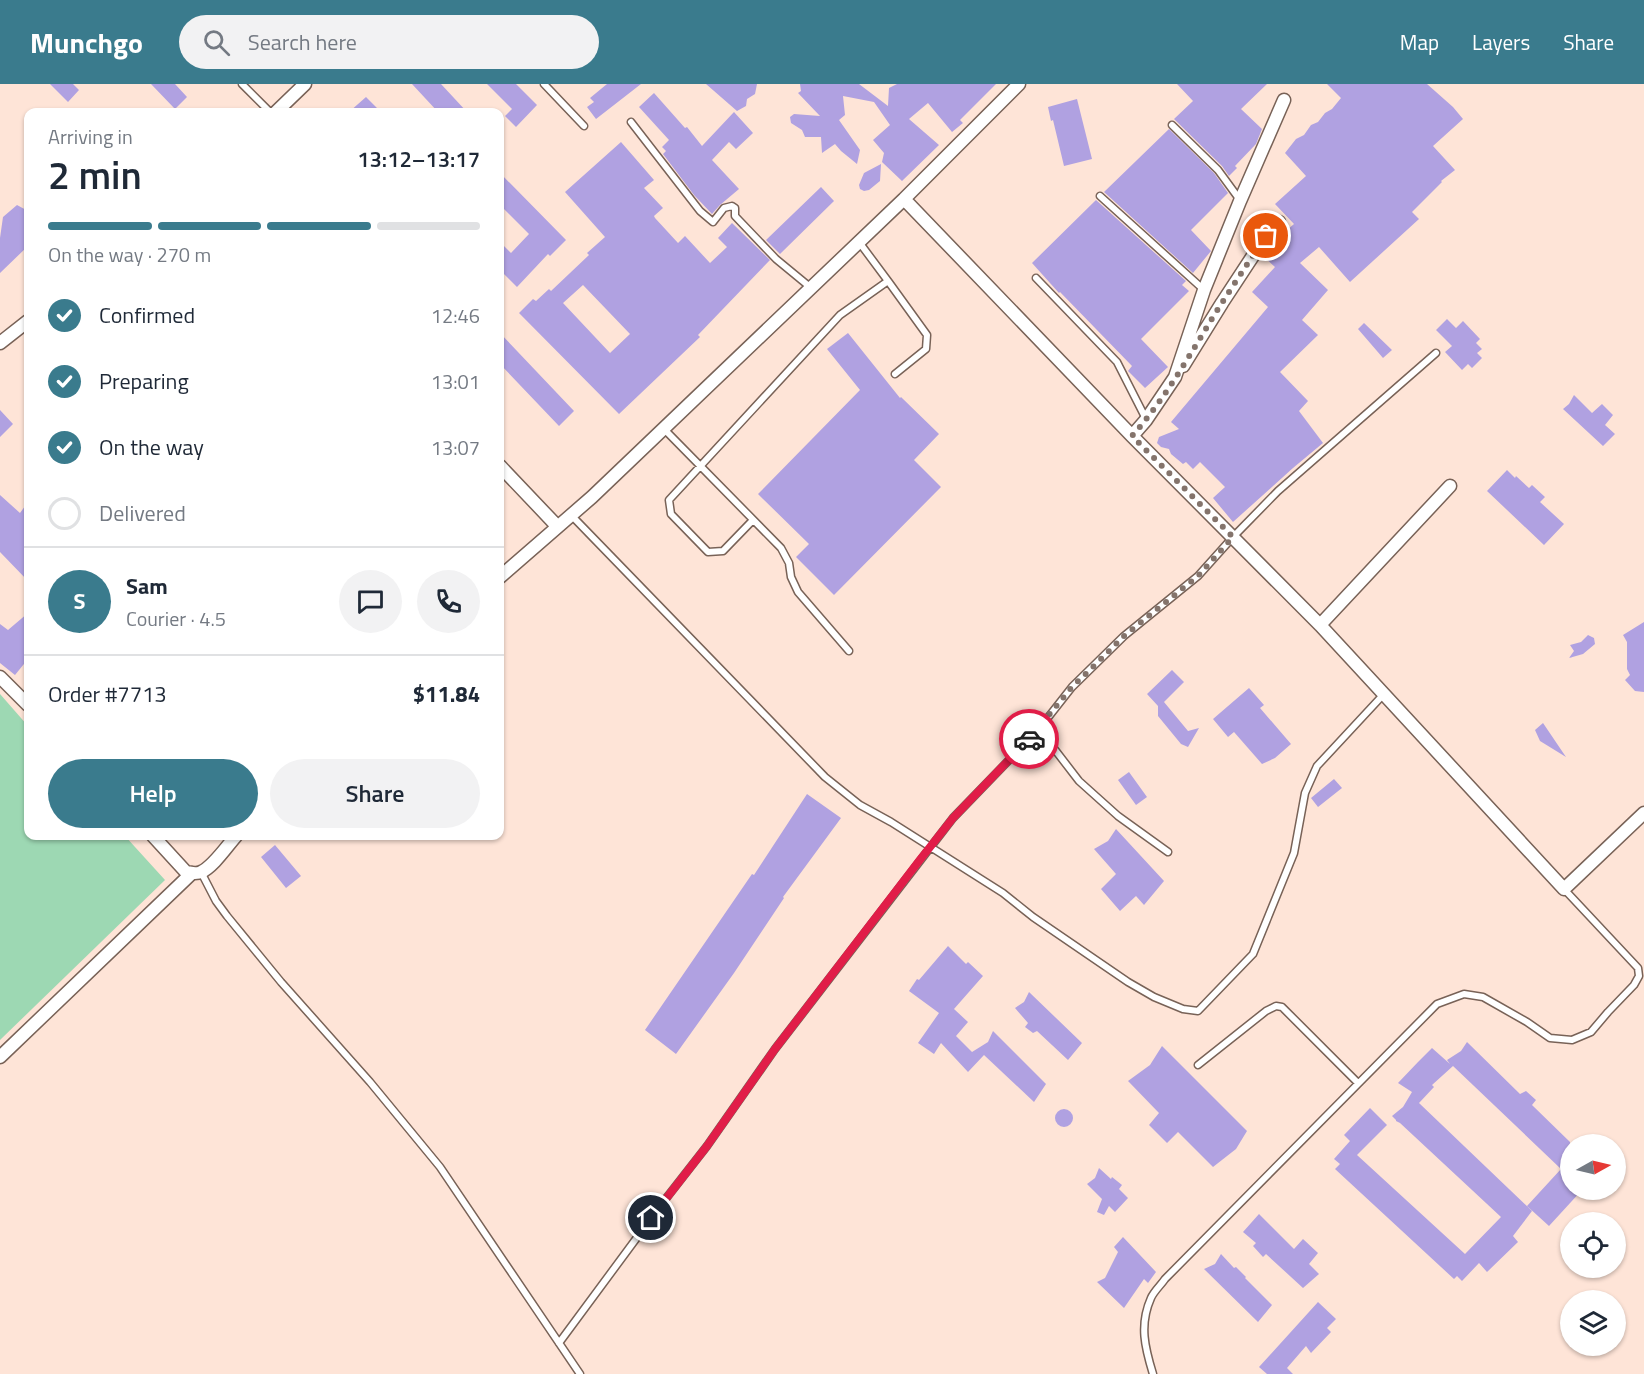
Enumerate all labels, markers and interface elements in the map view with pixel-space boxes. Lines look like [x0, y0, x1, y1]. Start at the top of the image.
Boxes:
search box [179, 15, 599, 69]
text: Munchgo [30, 21, 143, 64]
text: Search here [248, 25, 357, 59]
icon: search [200, 26, 233, 59]
text: Map [1400, 26, 1439, 58]
text: Layers [1472, 26, 1530, 58]
text: Share [1563, 26, 1614, 58]
text: Arriving in [48, 121, 133, 152]
text: 13:12–13:17 [357, 142, 480, 176]
text: 2 min [48, 145, 142, 204]
pin [1240, 210, 1291, 261]
icon: bag [1249, 219, 1282, 252]
text: On the way · 270 m [48, 239, 211, 270]
text: Confirmed [99, 298, 195, 332]
icon: check [48, 299, 81, 332]
text: 12:46 [431, 300, 480, 331]
text: Preparing [99, 364, 189, 398]
icon: check [48, 365, 81, 398]
text: 13:01 [431, 366, 480, 397]
text: On the way [99, 430, 204, 464]
icon: check [48, 431, 81, 464]
text: 13:07 [431, 432, 480, 463]
text: Delivered [99, 496, 186, 530]
text: Sam [126, 569, 168, 603]
button: chat [339, 570, 402, 633]
button: phone [417, 570, 480, 633]
text: S [74, 584, 85, 618]
text: Courier · 4.5 [126, 603, 226, 634]
text: Order #7713 [48, 677, 167, 711]
text: $11.84 [413, 677, 480, 711]
courier [999, 709, 1059, 769]
icon: car [1013, 723, 1046, 756]
button: Help [48, 759, 258, 828]
button: Share [270, 759, 480, 828]
north arrow [1560, 1134, 1626, 1200]
map controls [1560, 1134, 1626, 1356]
pin [625, 1192, 676, 1243]
icon: home [634, 1201, 667, 1234]
button: locate [1560, 1212, 1626, 1278]
button: layers [1560, 1290, 1626, 1356]

